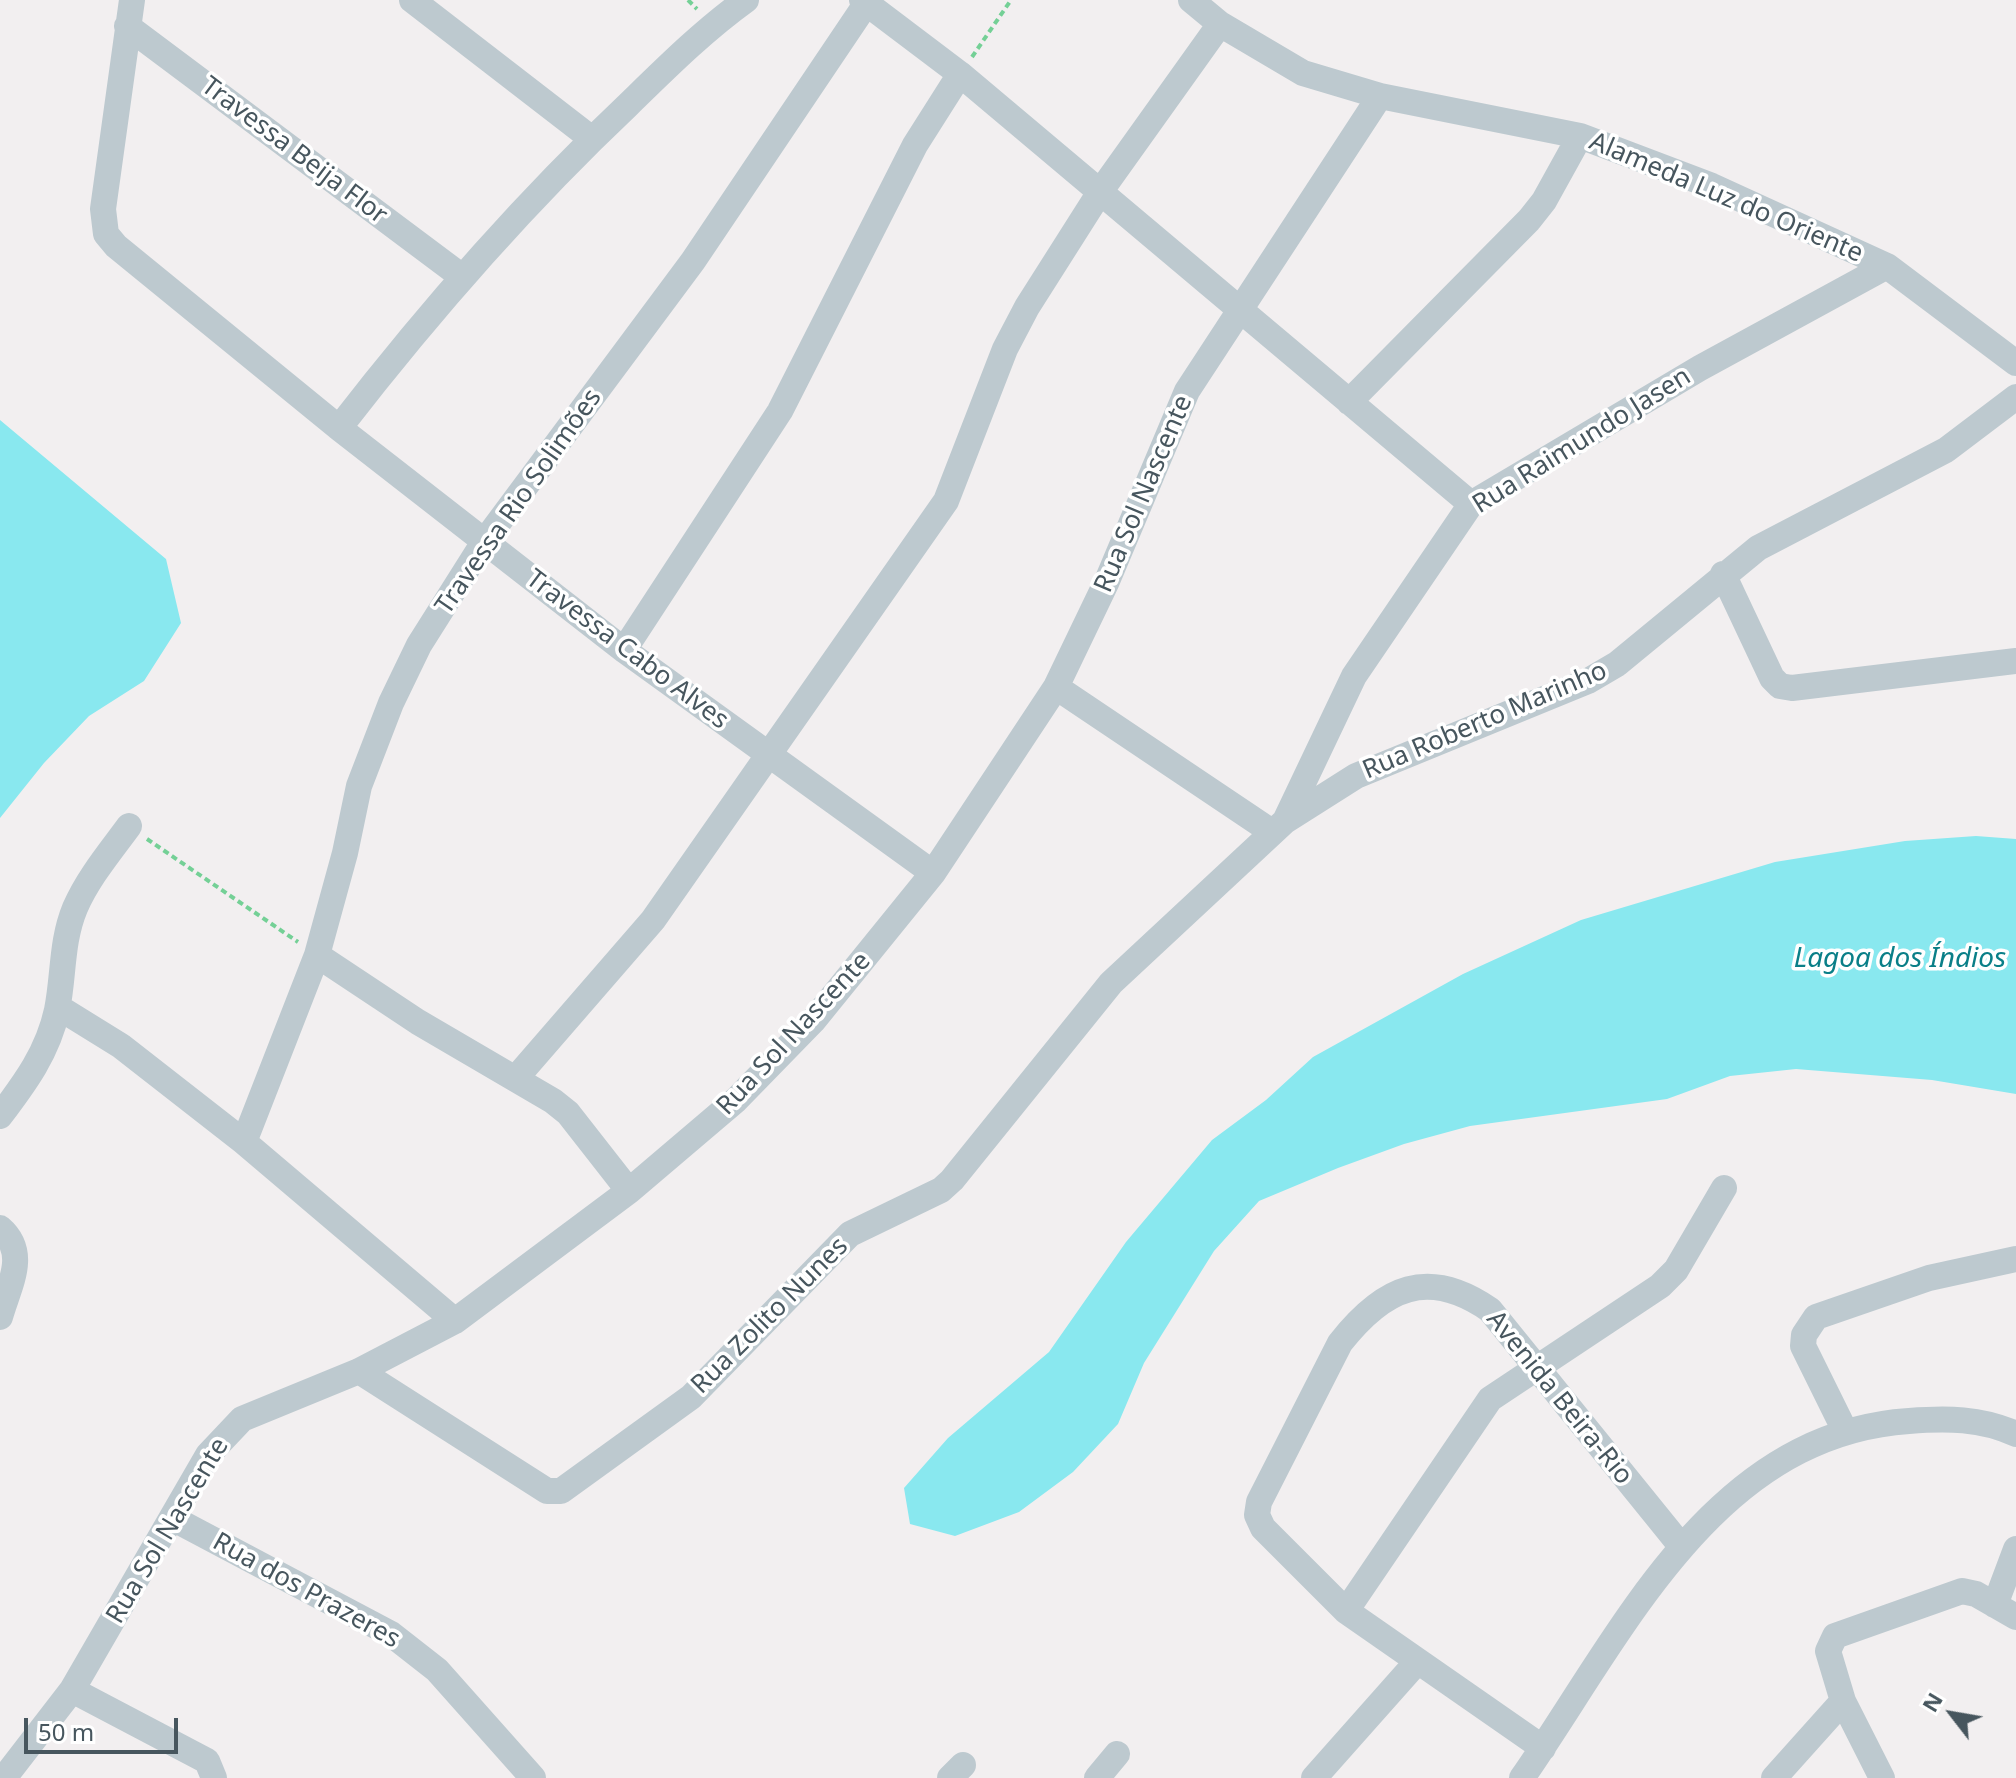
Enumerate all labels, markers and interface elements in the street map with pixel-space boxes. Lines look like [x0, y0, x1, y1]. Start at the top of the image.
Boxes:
street label: Travessa Beija Flor [195, 71, 393, 231]
street label: Alameda Luz do Oriente [1585, 126, 1867, 270]
street label: Rua Raimundo Jasen [1467, 361, 1697, 521]
street label: Travessa Rio Solimões [429, 383, 609, 621]
street label: Rua Sol Nascente [1088, 391, 1200, 597]
street label: Travessa Cabo Alves [520, 564, 734, 736]
street label: Rua Roberto Marinho [1358, 655, 1612, 787]
water label: Lagoa dos Índios [1794, 942, 2006, 976]
street label: Rua Sol Nascente [711, 946, 877, 1122]
street label: Rua Zolito Nunes [685, 1231, 855, 1401]
street label: Avenida Beira-Rio [1479, 1305, 1639, 1491]
street label: Rua Sol Nascente [100, 1432, 236, 1630]
street label: Rua dos Prazeres [207, 1527, 405, 1655]
north arrow [1912, 1674, 1992, 1754]
text: N [1914, 1686, 1949, 1717]
scale bar [28, 1702, 182, 1752]
text: 50 m [38, 1715, 94, 1748]

